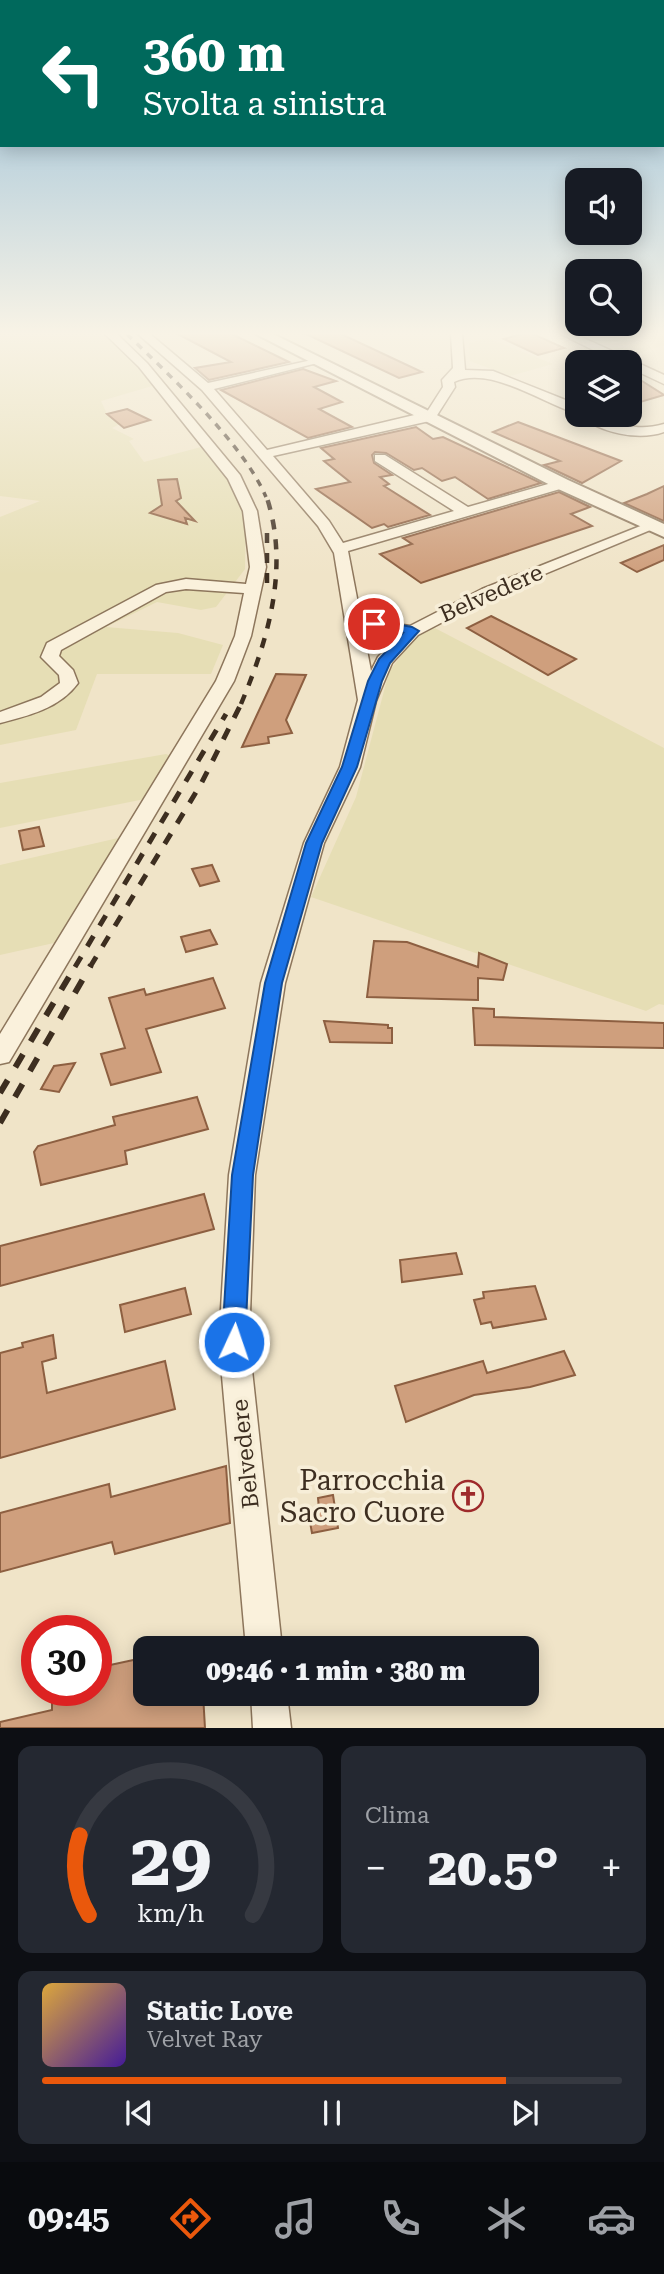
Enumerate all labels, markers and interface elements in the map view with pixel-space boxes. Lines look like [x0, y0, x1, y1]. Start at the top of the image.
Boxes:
text: 360 m [143, 26, 285, 83]
icon: left [28, 28, 119, 119]
text: Svolta a sinistra [143, 85, 386, 123]
map controls [565, 168, 642, 427]
button: sound [565, 168, 642, 245]
button: search [565, 259, 642, 336]
button: layers [565, 350, 642, 427]
street label: Belvedere [436, 559, 547, 628]
pin [344, 594, 404, 654]
icon: arrive [355, 605, 393, 643]
position arrow [197, 1305, 271, 1379]
street label: Belvedere [226, 1398, 265, 1510]
place label: Parrocchia Sacro Cuore [280, 1464, 445, 1529]
church icon: Parrocchia Sacro Cuore [451, 1479, 485, 1513]
speed limit sign: 30 [21, 1615, 112, 1706]
text: 09:46 · 1 min · 380 m [206, 1656, 466, 1686]
text: Clima [365, 1802, 429, 1829]
text: 29 [130, 1819, 211, 1904]
text: 20.5° [428, 1837, 559, 1898]
text: − [365, 1846, 386, 1890]
text: + [601, 1846, 622, 1890]
text: km/h [137, 1899, 204, 1928]
text: Static Love [147, 1996, 293, 2026]
text: Velvet Ray [147, 2026, 262, 2053]
icon: previous [120, 2094, 158, 2132]
icon: pause [313, 2094, 351, 2132]
icon: next [506, 2094, 544, 2132]
icon: directions [166, 2194, 215, 2243]
icon: music [271, 2194, 320, 2243]
icon: phone [376, 2194, 425, 2243]
icon: climate [482, 2194, 531, 2243]
icon: car [587, 2194, 636, 2243]
text: 09:45 [28, 2199, 110, 2237]

